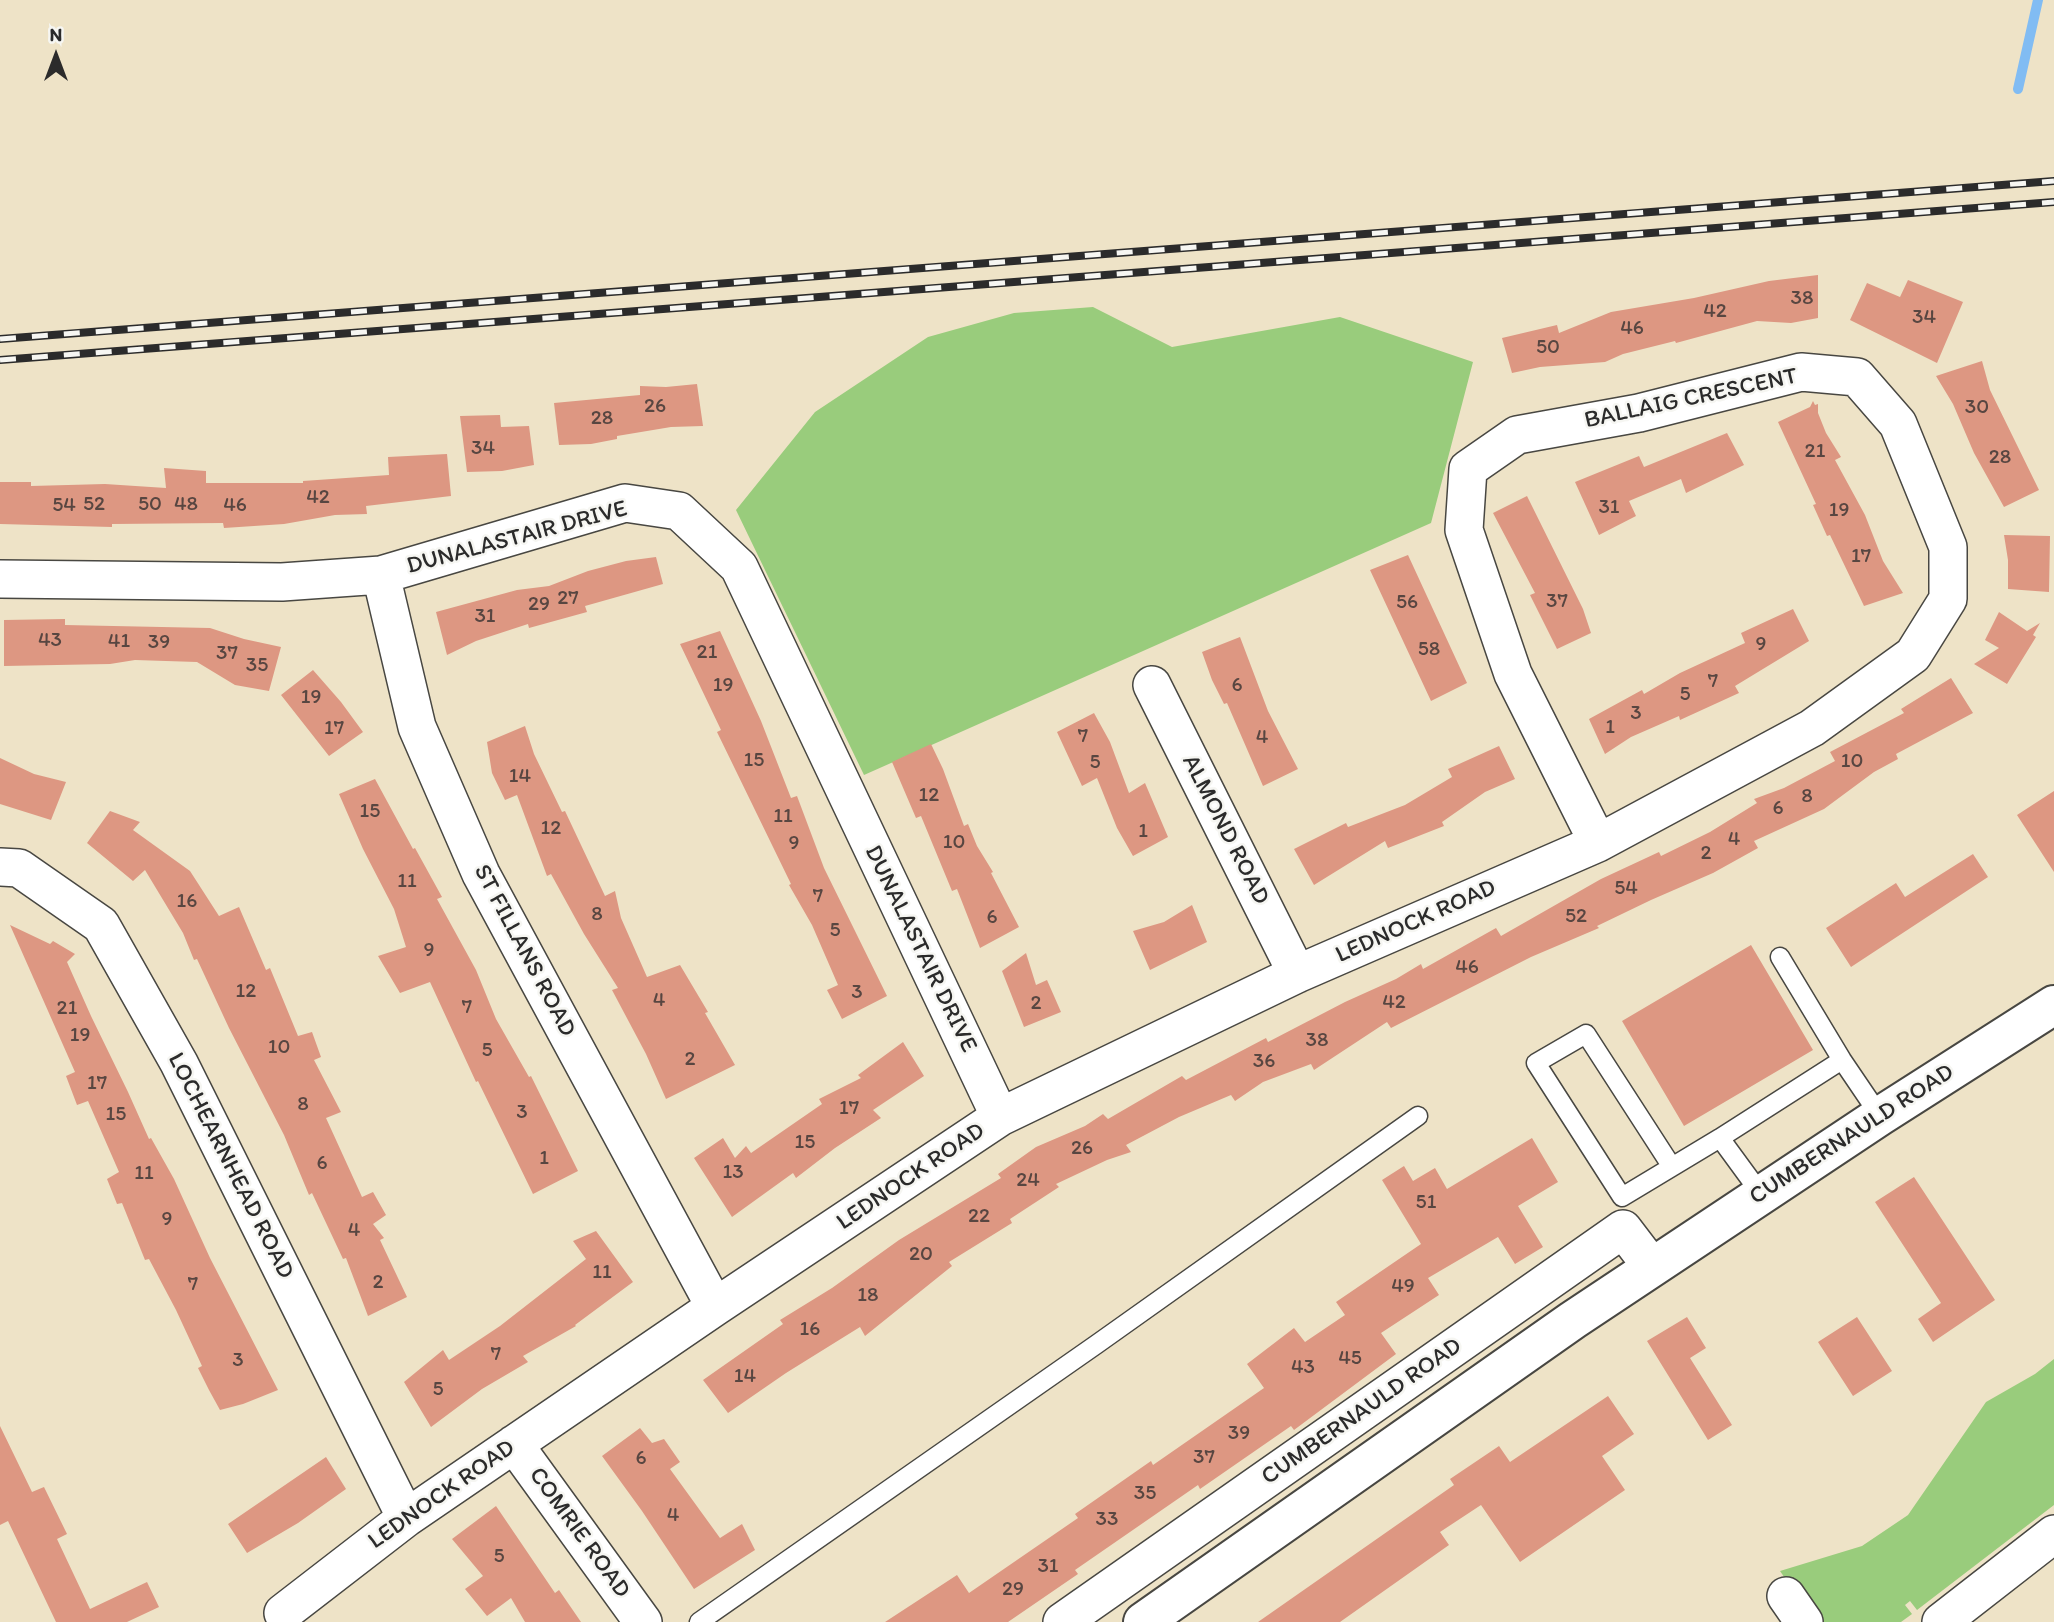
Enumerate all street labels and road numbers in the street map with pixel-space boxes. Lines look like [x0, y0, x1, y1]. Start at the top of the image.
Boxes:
street label: BALLAIG CRESCENT [1582, 362, 1800, 436]
street label: DUNALASTAIR DRIVE [404, 495, 630, 581]
street label: ALMOND ROAD [1175, 750, 1275, 910]
street label: DUNALASTAIR DRIVE [857, 841, 983, 1057]
street label: ST FILLANS ROAD [467, 860, 581, 1042]
street label: LEDNOCK ROAD [1331, 874, 1501, 970]
street label: LOCHEARNHEAD ROAD [160, 1048, 300, 1284]
street label: CUMBERNAULD ROAD [1744, 1058, 1960, 1212]
street label: LEDNOCK ROAD [831, 1117, 991, 1237]
street label: CUMBERNAULD ROAD [1256, 1332, 1468, 1492]
street label: LEDNOCK ROAD [363, 1434, 521, 1556]
street label: COMRIE ROAD [522, 1462, 636, 1604]

